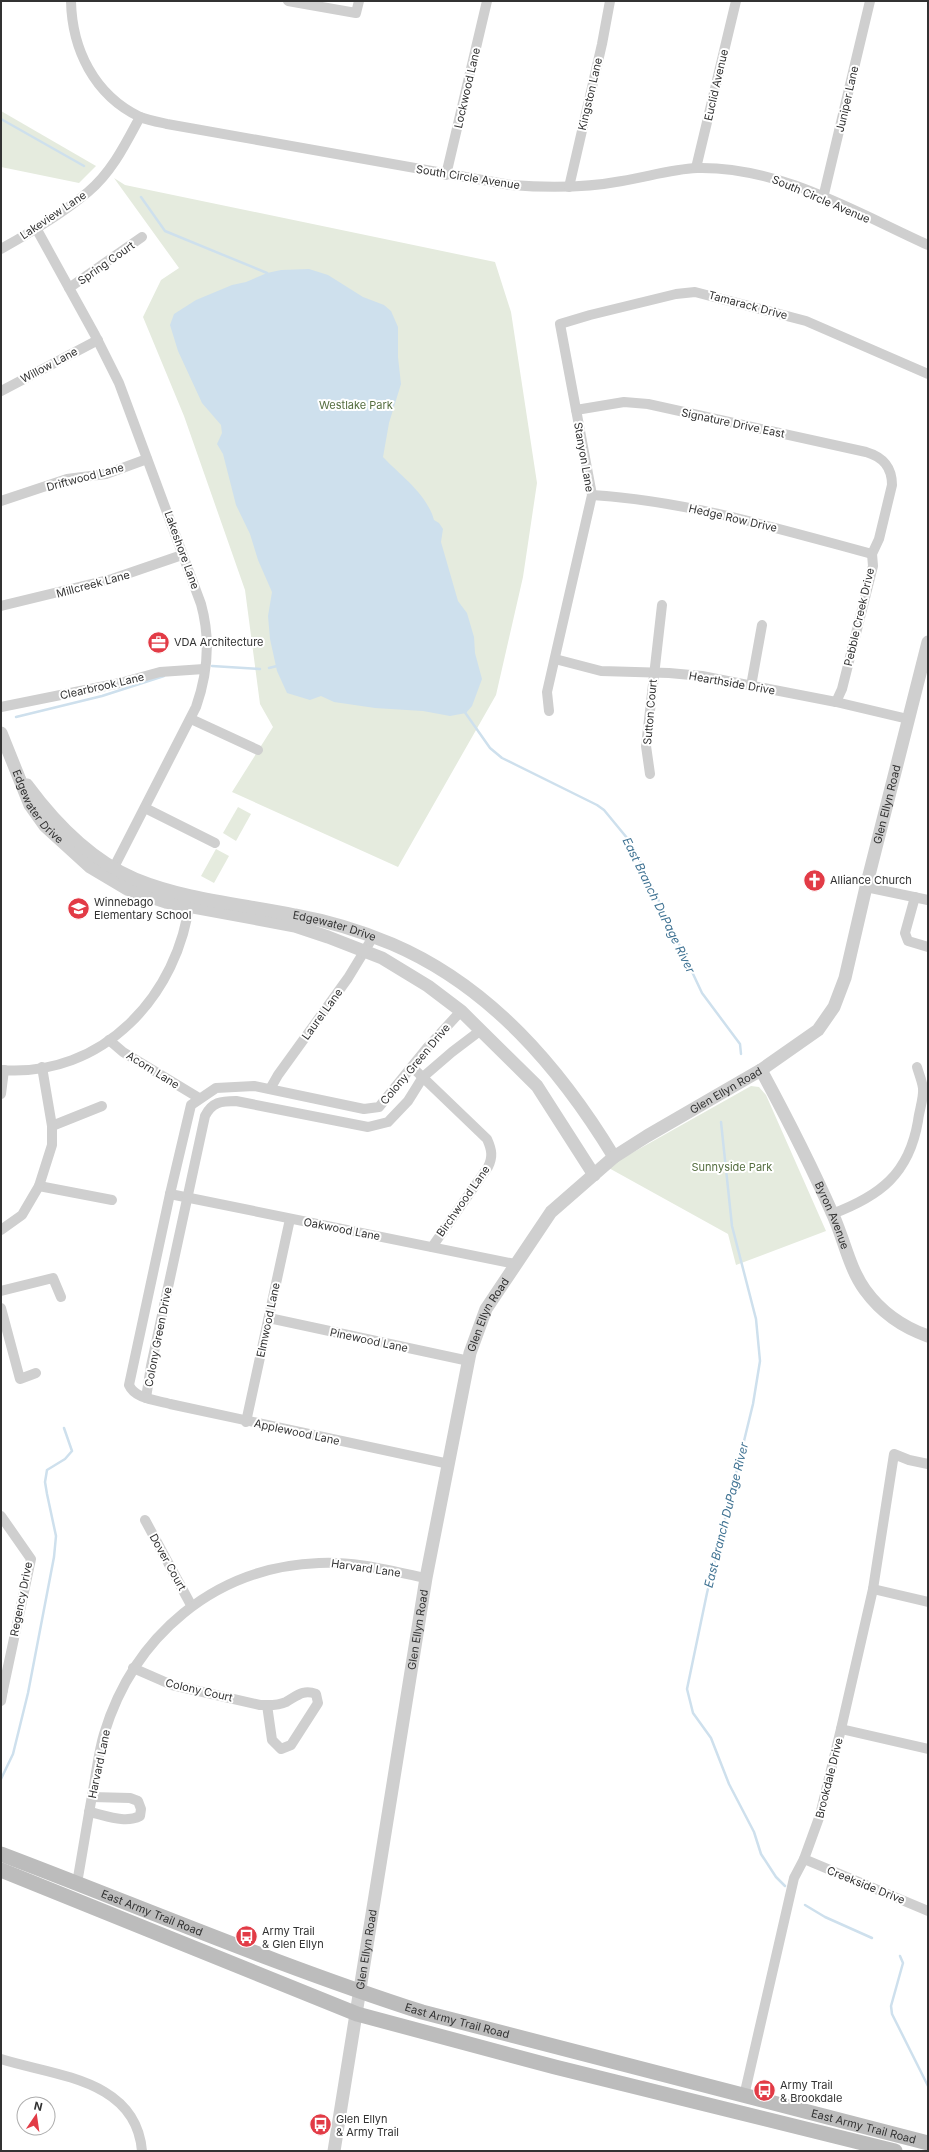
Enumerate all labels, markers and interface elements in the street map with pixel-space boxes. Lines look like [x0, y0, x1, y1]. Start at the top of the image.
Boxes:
street label: Lockwood Lane [451, 46, 483, 130]
street label: Euclid Avenue [701, 48, 731, 122]
street label: Kingston Lane [575, 56, 605, 132]
street label: Juniper Lane [833, 64, 861, 134]
street label: South Circle Avenue [415, 162, 521, 192]
street label: South Circle Avenue [770, 172, 872, 226]
street label: Lakeview Lane [17, 188, 89, 242]
street label: Spring Court [75, 238, 137, 288]
street label: Tamarack Drive [707, 288, 789, 322]
street label: Willow Lane [18, 344, 80, 386]
park label: Westlake Park [319, 398, 393, 412]
street label: Signature Drive East [680, 405, 786, 441]
street label: Stanyon Lane [571, 421, 597, 493]
street label: Driftwood Lane [45, 460, 125, 494]
street label: Hedge Row Drive [687, 501, 779, 535]
street label: Lakeshore Lane [161, 509, 203, 591]
street label: Millcreek Lane [55, 567, 131, 601]
street label: Pebble Creek Drive [841, 567, 877, 667]
office icon: VDA Architecture [145, 629, 171, 655]
place label: VDA Architecture [174, 635, 264, 649]
street label: Hearthside Drive [688, 669, 776, 697]
street label: Clearbrook Lane [59, 670, 145, 702]
street label: Sutton Court [640, 678, 660, 745]
street label: Glen Ellyn Road [870, 763, 904, 845]
street label: Edgewater Drive [9, 767, 66, 846]
water label: East Branch DuPage River [620, 835, 699, 976]
church icon: Alliance Church [801, 867, 827, 893]
place label: Alliance Church [830, 873, 912, 887]
school or university icon: Winnebago Elementary School [65, 895, 91, 921]
place label: Winnebago Elementary School [94, 895, 191, 922]
street label: Edgewater Drive [292, 908, 378, 944]
street label: Laurel Lane [299, 985, 345, 1043]
street label: Colony Green Drive [377, 1021, 453, 1107]
street label: Acorn Lane [124, 1048, 182, 1092]
street label: Glen Ellyn Road [687, 1064, 764, 1117]
park label: Sunnyside Park [692, 1160, 772, 1174]
street label: Birchwood Lane [433, 1163, 493, 1239]
street label: Byron Avenue [812, 1179, 852, 1251]
street label: Oakwood Lane [302, 1215, 382, 1243]
street label: Glen Ellyn Road [464, 1275, 512, 1354]
street label: Elmwood Lane [253, 1281, 283, 1359]
street label: Colony Green Drive [141, 1286, 175, 1388]
street label: Pinewood Lane [329, 1325, 409, 1355]
street label: Applewood Lane [253, 1416, 341, 1448]
water label: East Branch DuPage River [701, 1440, 751, 1589]
street label: Dover Court [147, 1531, 190, 1593]
street label: Harvard Lane [330, 1556, 402, 1580]
street label: Regency Drive [7, 1561, 35, 1637]
street label: Glen Ellyn Road [404, 1588, 431, 1671]
street label: Colony Court [164, 1675, 234, 1705]
street label: Harvard Lane [85, 1728, 113, 1800]
street label: Brookdale Drive [812, 1736, 846, 1820]
street label: Creekside Drive [825, 1863, 907, 1907]
street label: East Army Trail Road [99, 1887, 205, 1939]
street label: Glen Ellyn Road [353, 1908, 380, 1991]
bus stop icon: Army Trail & Glen Ellyn [233, 1924, 259, 1950]
place label: Army Trail & Glen Ellyn [262, 1924, 324, 1951]
street label: East Army Trail Road [403, 2000, 511, 2041]
bus stop icon: Army Trail & Brookdale [752, 2078, 778, 2104]
place label: Army Trail & Brookdale [780, 2078, 842, 2105]
north arrow [16, 2096, 56, 2136]
text: N [33, 2098, 44, 2114]
street label: East Army Trail Road [810, 2106, 918, 2147]
bus stop icon: Glen Ellyn & Army Trail [308, 2112, 334, 2138]
place label: Glen Ellyn & Army Trail [336, 2112, 399, 2139]

